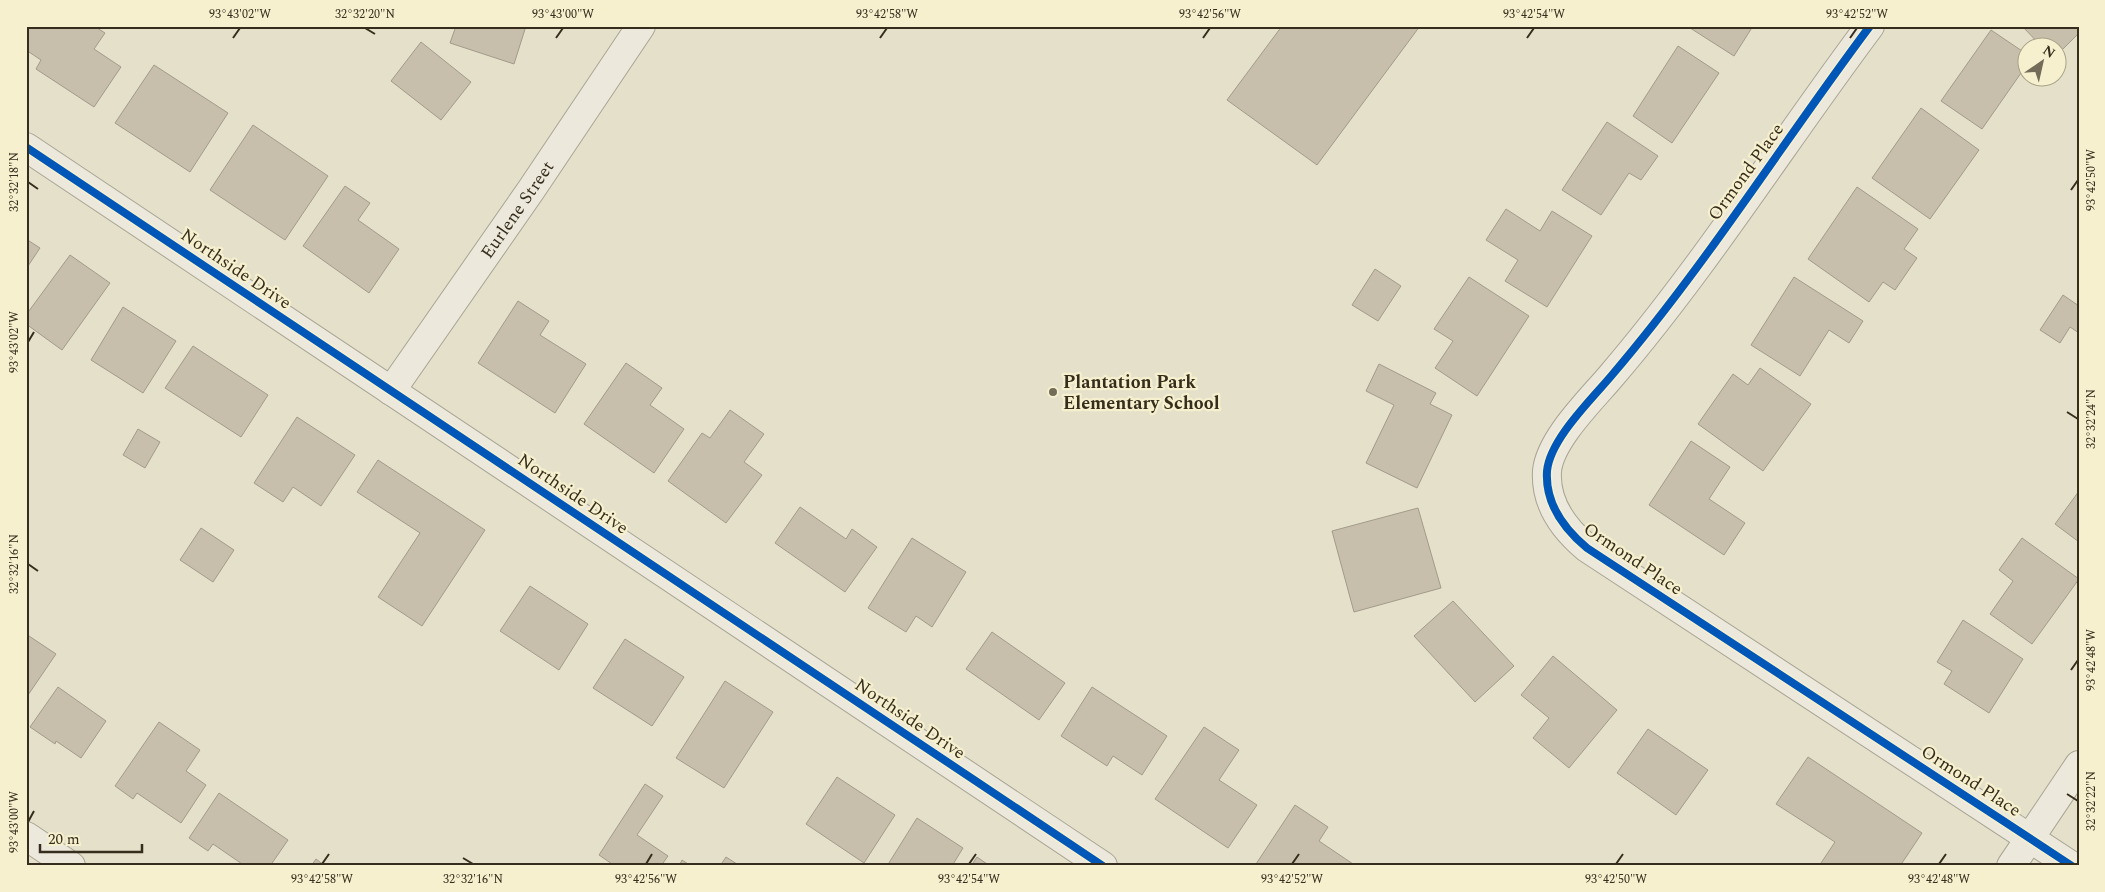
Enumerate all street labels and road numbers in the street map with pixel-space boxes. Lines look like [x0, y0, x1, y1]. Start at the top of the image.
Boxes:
street label: Ormond Place [1701, 118, 1791, 226]
street label: Eurlene Street [474, 155, 561, 264]
street label: Northside Drive [175, 222, 297, 316]
street label: Northside Drive [512, 447, 634, 541]
street label: Ormond Place [1578, 516, 1688, 602]
street label: Northside Drive [849, 672, 971, 766]
street label: Ormond Place [1915, 738, 2027, 824]

